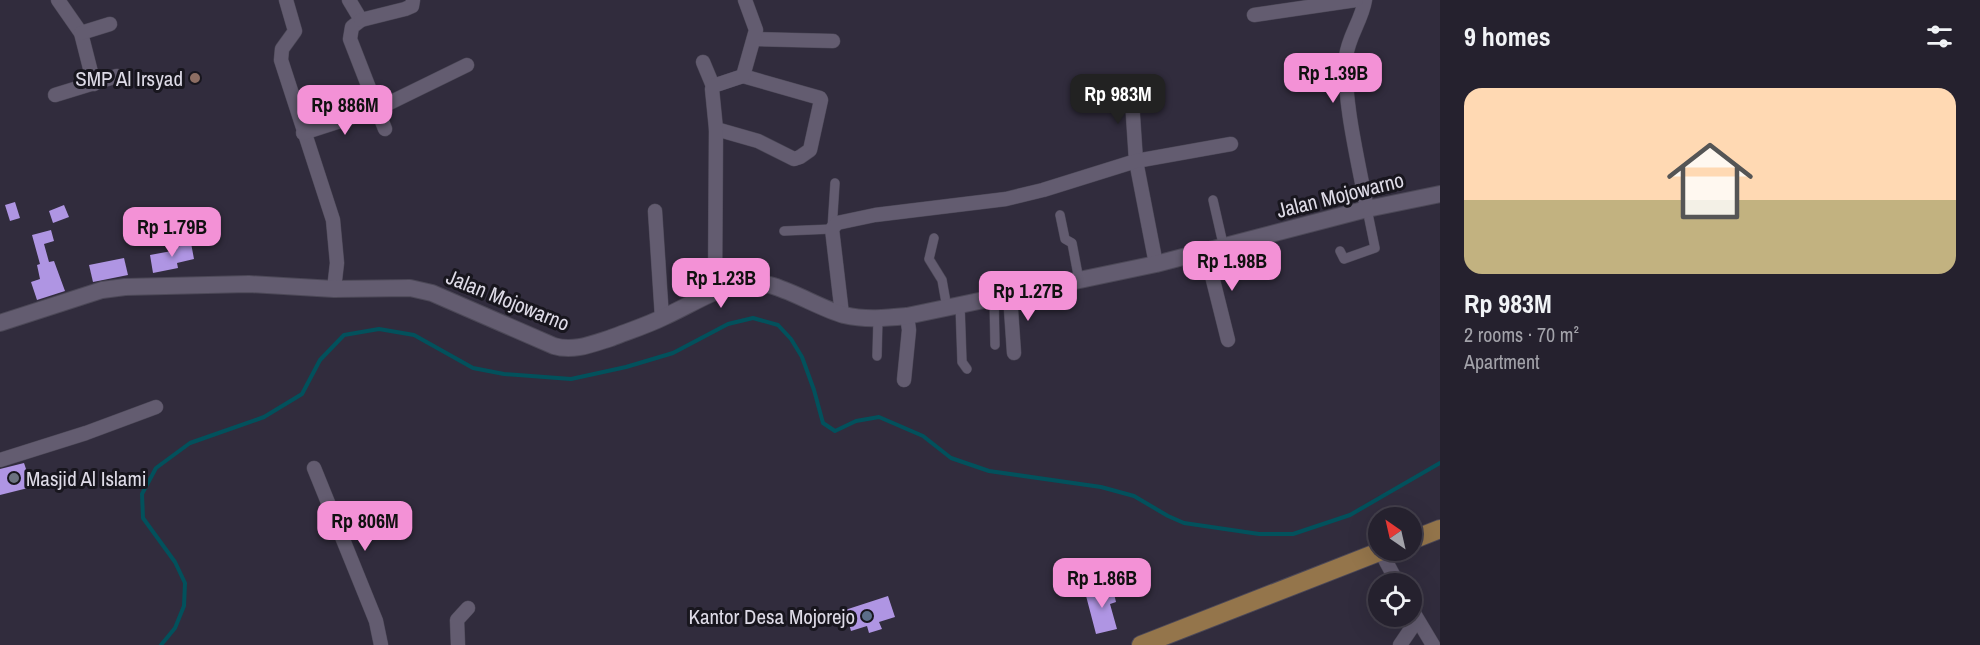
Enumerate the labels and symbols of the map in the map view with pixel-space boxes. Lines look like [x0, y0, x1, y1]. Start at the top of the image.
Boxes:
pin: Rp 1.39B [1271, 53, 1395, 104]
place label: SMP Al Irsyad [75, 64, 183, 93]
marker: SMP Al Irsyad [188, 71, 202, 85]
pin: Rp 983M [1063, 74, 1173, 125]
pin: Rp 886M [290, 85, 400, 136]
street label: Jalan Mojowarno [1273, 165, 1407, 225]
pin: Rp 1.79B [110, 207, 234, 258]
pin: Rp 1.98B [1170, 241, 1294, 292]
pin: Rp 1.23B [659, 258, 783, 309]
street label: Jalan Mojowarno [442, 262, 574, 338]
pin: Rp 1.27B [966, 271, 1090, 322]
place label: Masjid Al Islami [26, 464, 147, 493]
marker: Masjid Al Islami [7, 471, 21, 485]
pin: Rp 806M [310, 501, 420, 552]
north arrow [1368, 507, 1422, 561]
pin: Rp 1.86B [1040, 558, 1164, 609]
place label: Kantor Desa Mojorejo [688, 602, 855, 631]
marker: Kantor Desa Mojorejo [860, 609, 874, 623]

